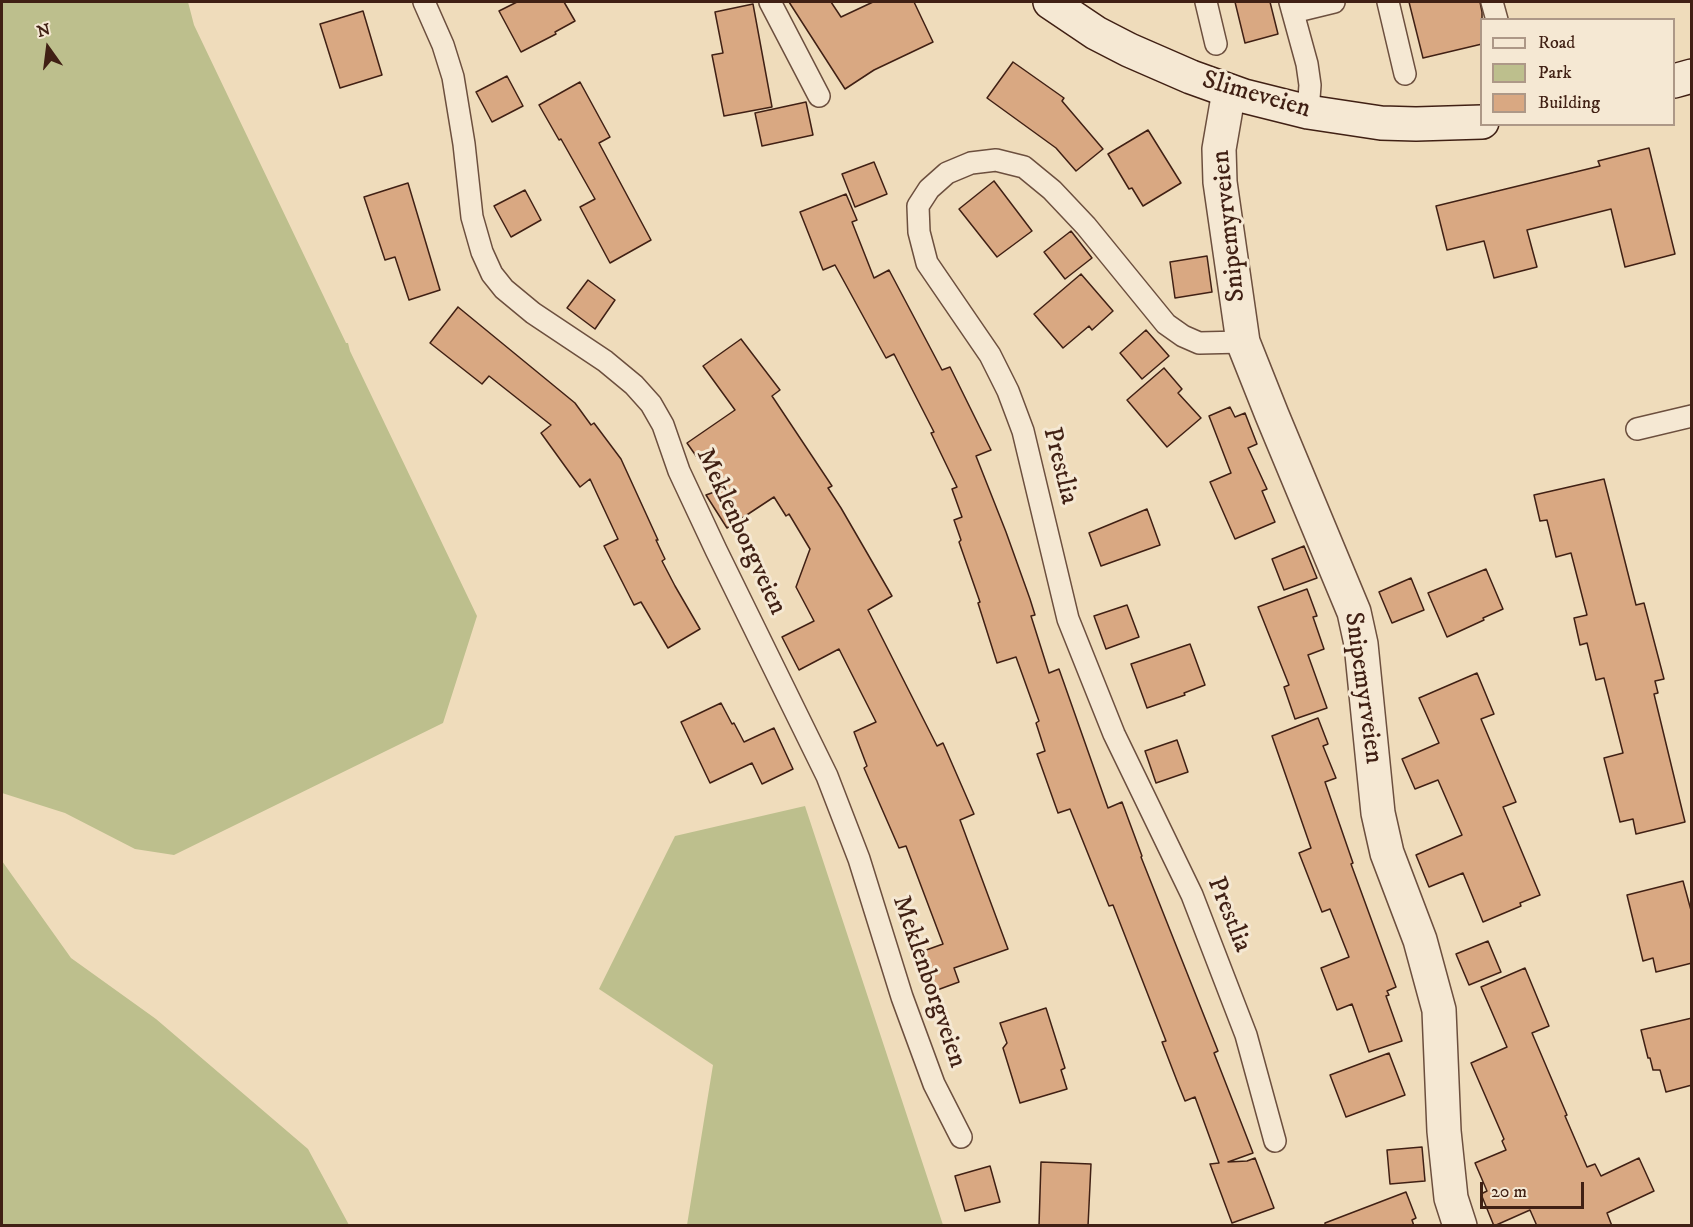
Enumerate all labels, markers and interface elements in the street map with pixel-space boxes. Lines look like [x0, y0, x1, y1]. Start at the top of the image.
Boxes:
north arrow [18, 18, 78, 78]
legend [1480, 18, 1675, 126]
text: N [35, 19, 52, 42]
text: Road [1538, 32, 1575, 54]
text: Park [1538, 62, 1572, 84]
street label: Slimeveien [1198, 66, 1314, 126]
text: Building [1538, 92, 1600, 114]
street label: Snipemyrveien [1207, 148, 1253, 304]
street label: Prestlia [1034, 424, 1084, 508]
street label: Meklenborgveien [688, 444, 792, 620]
street label: Snipemyrveien [1336, 610, 1388, 766]
street label: Prestlia [1199, 873, 1257, 957]
street label: Meklenborgveien [884, 892, 972, 1072]
scale bar [1483, 1170, 1586, 1208]
text: 20 m [1491, 1181, 1527, 1203]

